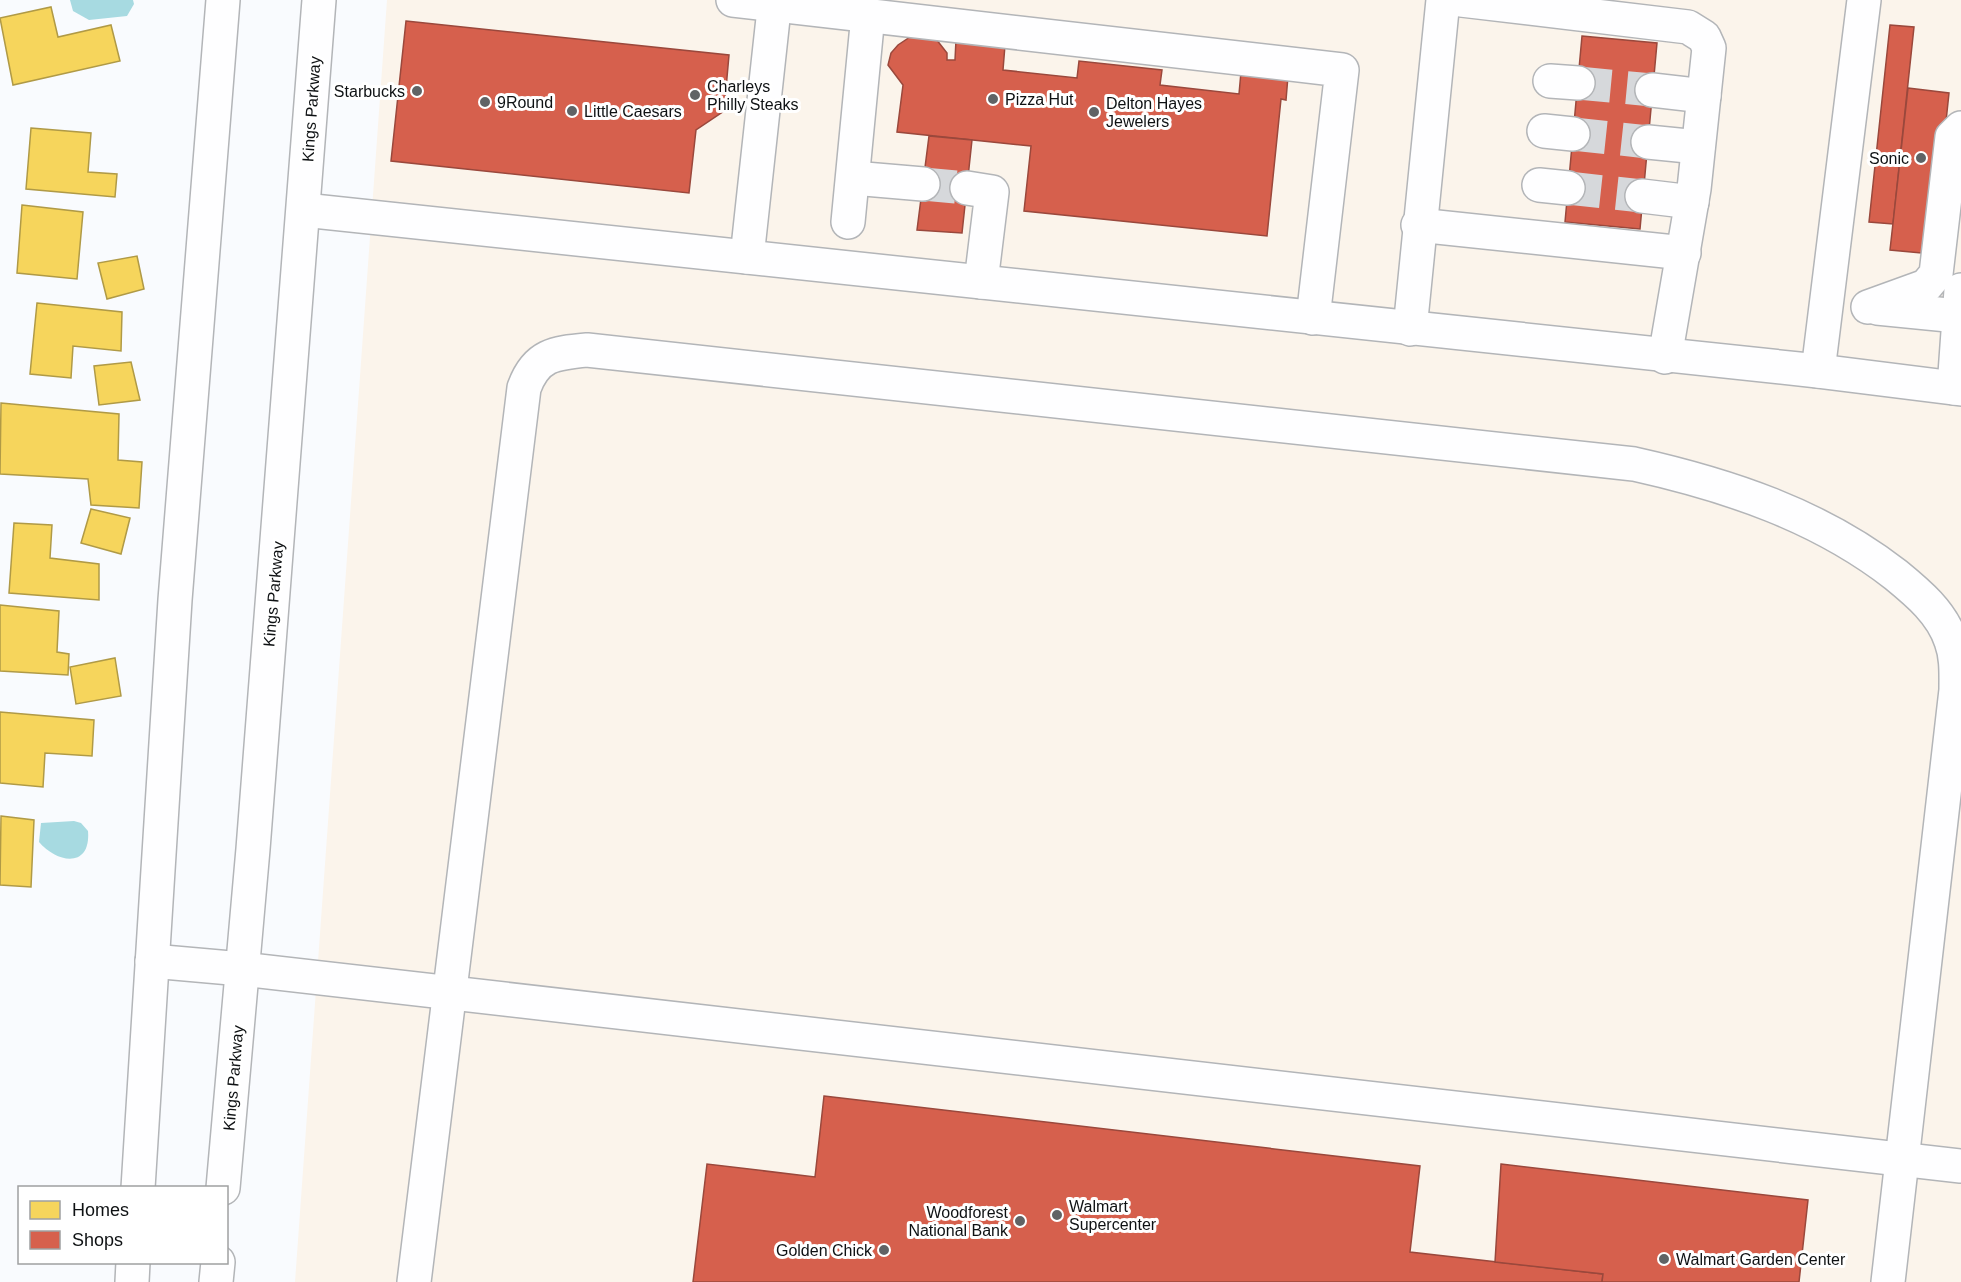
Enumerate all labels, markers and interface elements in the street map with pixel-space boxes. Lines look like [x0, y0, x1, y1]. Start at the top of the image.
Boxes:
street label: Kings Parkway [299, 56, 324, 162]
place label: Charleys Philly Steaks [707, 78, 799, 113]
place label: Starbucks [334, 83, 405, 100]
marker: Starbucks [410, 84, 424, 98]
marker: Charleys Philly Steaks [688, 88, 702, 102]
place label: Pizza Hut [1005, 91, 1074, 108]
marker: Pizza Hut [986, 92, 1000, 106]
place label: 9Round [497, 94, 553, 111]
marker: 9Round [478, 95, 492, 109]
place label: Delton Hayes Jewelers [1106, 95, 1202, 130]
place label: Little Caesars [584, 103, 682, 120]
marker: Little Caesars [565, 104, 579, 118]
marker: Delton Hayes Jewelers [1087, 105, 1101, 119]
place label: Sonic [1869, 150, 1909, 167]
marker: Sonic [1914, 151, 1928, 165]
street label: Kings Parkway [260, 541, 287, 647]
street label: Kings Parkway [220, 1025, 247, 1131]
legend [18, 1186, 228, 1264]
place label: Walmart Supercenter [1069, 1198, 1157, 1233]
text: Homes [72, 1200, 129, 1220]
place label: Woodforest National Bank [908, 1204, 1009, 1239]
marker: Walmart Supercenter [1050, 1208, 1064, 1222]
marker: Woodforest National Bank [1013, 1214, 1027, 1228]
text: Shops [72, 1230, 123, 1250]
place label: Golden Chick [776, 1242, 873, 1259]
marker: Golden Chick [877, 1243, 891, 1257]
place label: Walmart Garden Center [1676, 1251, 1846, 1268]
marker: Walmart Garden Center [1657, 1252, 1671, 1266]

